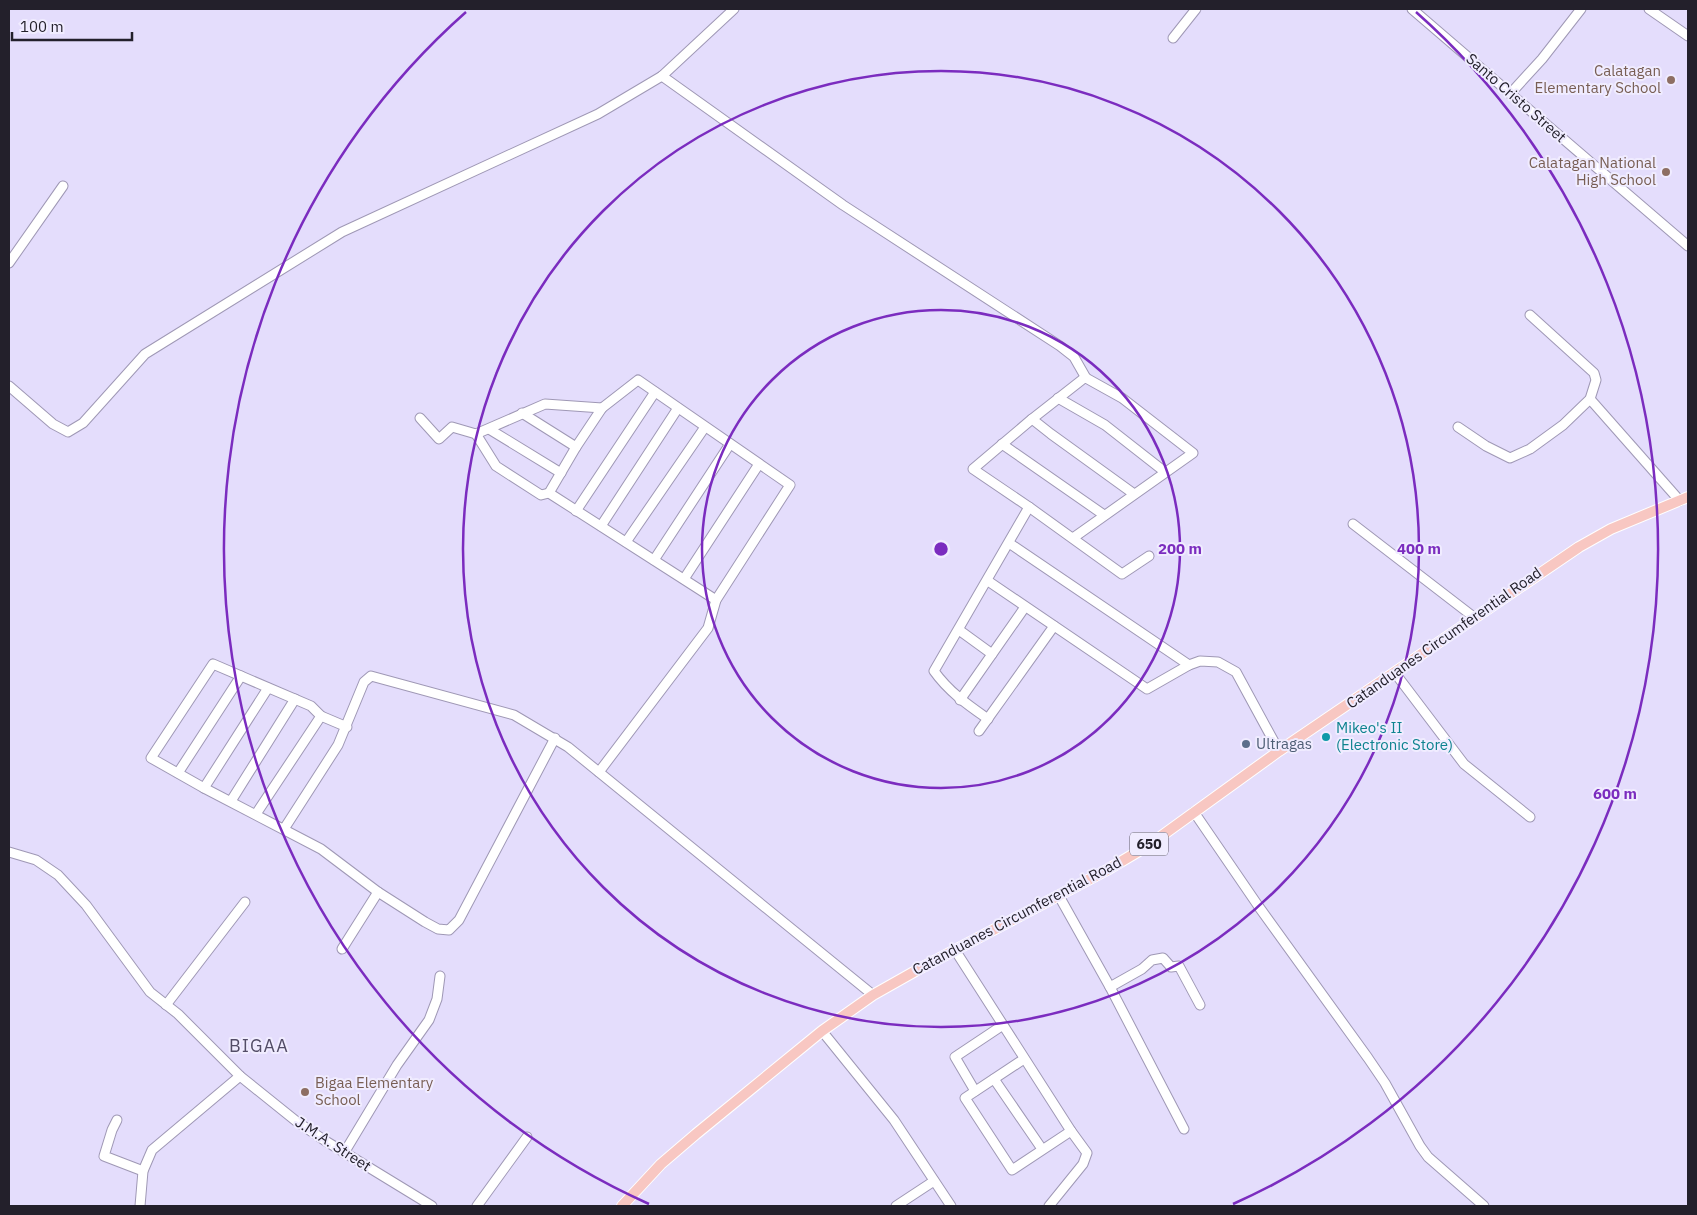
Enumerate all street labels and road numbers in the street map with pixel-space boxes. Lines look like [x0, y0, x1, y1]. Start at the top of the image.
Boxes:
street label: Santo Cristo Street [1462, 49, 1570, 146]
street label: Catanduanes Circumferential Road [1342, 563, 1545, 712]
road number: 650 [1130, 832, 1168, 856]
street label: Catanduanes Circumferential Road [909, 852, 1125, 979]
street label: J.M.A. Street [292, 1112, 375, 1175]

